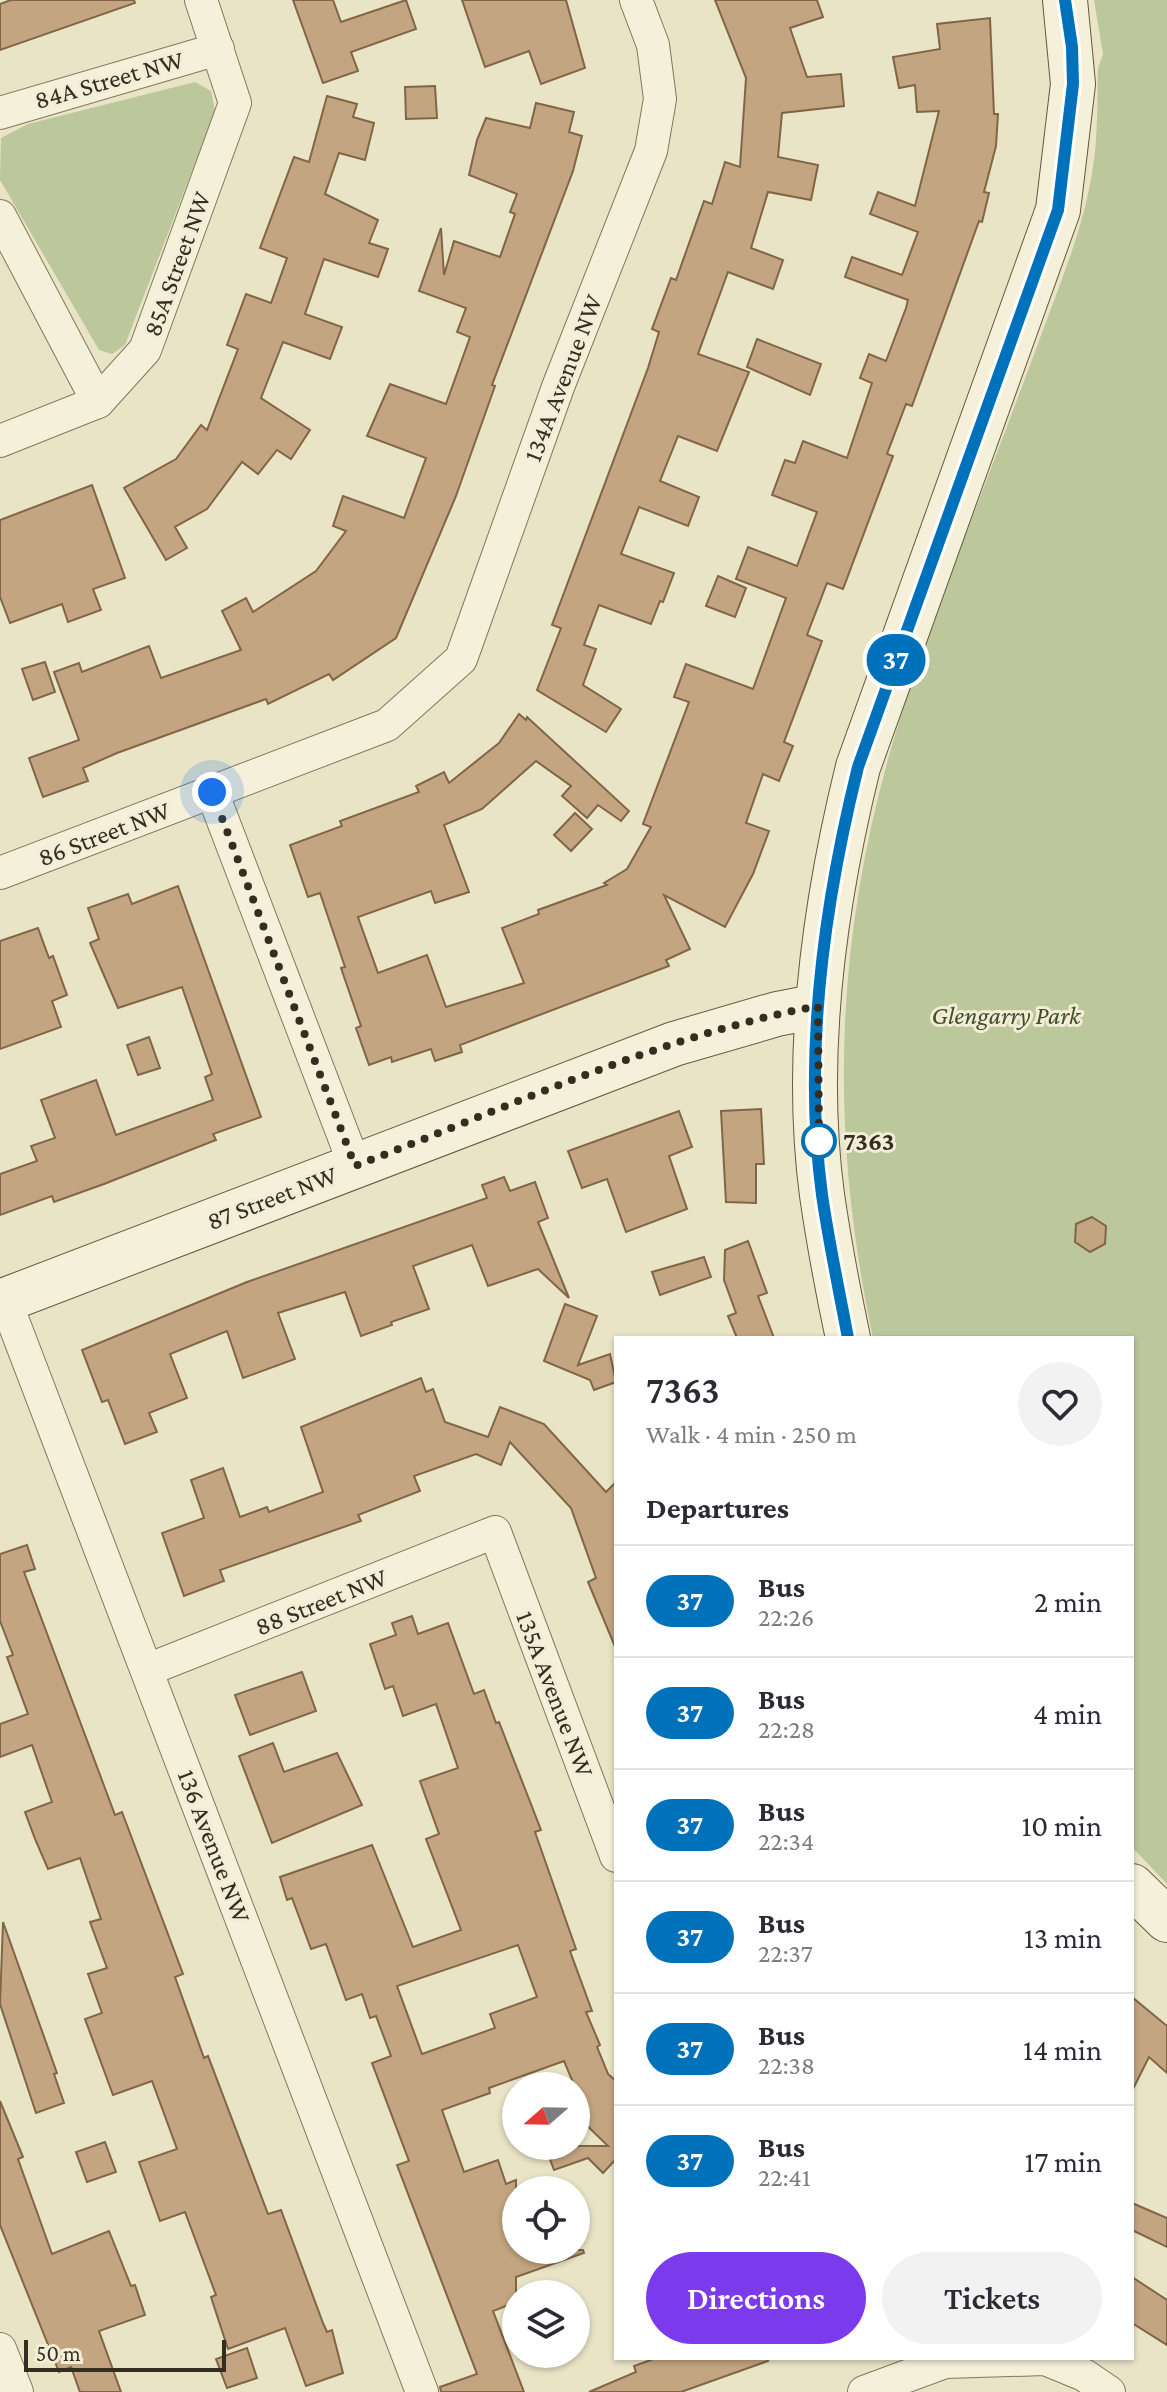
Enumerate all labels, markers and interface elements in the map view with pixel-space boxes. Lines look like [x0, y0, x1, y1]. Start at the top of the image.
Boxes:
street label: 84A Street NW [31, 45, 187, 115]
street label: 85A Street NW [137, 188, 217, 340]
street label: 134A Avenue NW [518, 290, 608, 466]
line badge: 37 [860, 634, 932, 686]
text: 37 [883, 644, 909, 675]
your location [192, 772, 232, 812]
street label: 86 Street NW [34, 796, 174, 872]
park label: Glengarry Park [932, 1001, 1082, 1030]
marker: 7363 [802, 1124, 836, 1158]
place label: 7363 [843, 1127, 895, 1156]
street label: 87 Street NW [203, 1160, 341, 1236]
button: heart [1018, 1362, 1102, 1446]
text: 7363 [646, 1369, 720, 1411]
text: Walk · 4 min · 250 m [646, 1420, 857, 1449]
text: Departures [646, 1491, 789, 1524]
street label: 88 Street NW [251, 1562, 391, 1642]
text: Bus [758, 1570, 805, 1603]
text: 37 [677, 1585, 703, 1616]
text: 2 min [1034, 1585, 1102, 1618]
text: 22:26 [758, 1603, 814, 1632]
street label: 135A Avenue NW [510, 1607, 600, 1781]
text: Bus [758, 1682, 805, 1715]
text: 37 [677, 1697, 703, 1728]
text: 4 min [1033, 1697, 1102, 1730]
text: 22:28 [758, 1715, 815, 1744]
street label: 136 Avenue NW [172, 1765, 257, 1927]
text: Bus [758, 1794, 805, 1827]
text: 37 [677, 1809, 703, 1840]
text: 10 min [1021, 1809, 1102, 1842]
text: 22:34 [758, 1827, 814, 1856]
text: Bus [758, 1906, 805, 1939]
text: 37 [677, 1921, 703, 1952]
text: 13 min [1024, 1921, 1102, 1954]
text: 22:37 [758, 1939, 813, 1968]
text: Bus [758, 2018, 805, 2051]
text: 37 [677, 2033, 703, 2064]
text: 14 min [1023, 2033, 1102, 2066]
text: 22:38 [758, 2051, 815, 2080]
north arrow [502, 2072, 590, 2160]
map controls [502, 2072, 590, 2368]
text: Bus [758, 2130, 805, 2163]
text: 37 [677, 2145, 703, 2176]
text: 17 min [1025, 2145, 1102, 2178]
text: 22:41 [758, 2163, 811, 2192]
button: locate [502, 2176, 590, 2264]
button: Directions [646, 2252, 866, 2344]
button: Tickets [882, 2252, 1102, 2344]
button: layers [502, 2280, 590, 2368]
scale bar [24, 2336, 226, 2372]
text: 50 m [36, 2341, 81, 2366]

